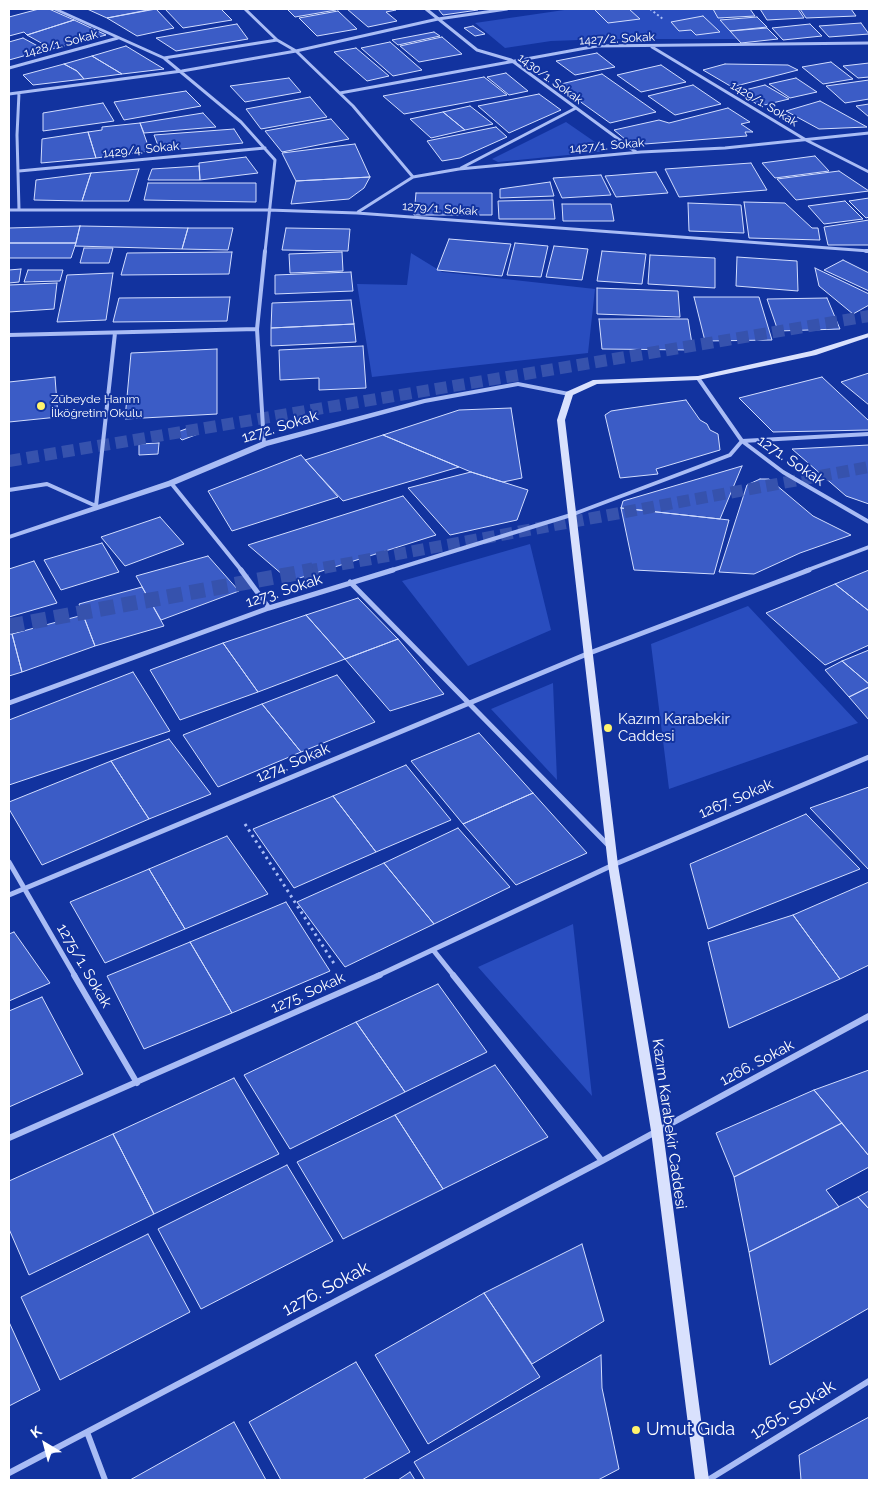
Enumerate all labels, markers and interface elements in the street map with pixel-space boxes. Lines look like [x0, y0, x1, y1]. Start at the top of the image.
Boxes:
street label: 1428/1. Sokak [22, 27, 100, 61]
street label: 1427/2. Sokak [579, 30, 655, 48]
street label: 1430/1. Sokak [515, 51, 585, 107]
street label: 1429/1. Sokak [728, 78, 800, 130]
street label: 1427/1. Sokak [569, 136, 645, 156]
street label: 1429/4. Sokak [102, 139, 180, 161]
street label: 1279/1. Sokak [402, 199, 478, 219]
place label: Zübeyde Hanım İlköğretim Okulu [51, 392, 142, 420]
marker: Zübeyde Hanım İlköğretim Okulu [35, 400, 47, 412]
street label: 1272. Sokak [240, 407, 320, 447]
street label: 1271. Sokak [754, 432, 828, 490]
street label: 1273. Sokak [244, 570, 324, 612]
place label: Kazım Karabekir Caddesi [618, 710, 730, 745]
marker: Kazım Karabekir Caddesi [602, 722, 614, 734]
street label: 1274. Sokak [253, 739, 333, 787]
street label: 1267. Sokak [696, 775, 776, 823]
street label: 1275/1. Sokak [53, 921, 115, 1011]
street label: 1275. Sokak [268, 969, 348, 1017]
street label: 1266. Sokak [717, 1036, 797, 1090]
street label: Kazım Karabekir Caddesi [648, 1038, 690, 1210]
street label: 1276. Sokak [279, 1257, 373, 1321]
street label: 1265. Sokak [746, 1375, 840, 1445]
north arrow [20, 1419, 70, 1469]
place label: Umut Gıda [646, 1419, 735, 1441]
text: K [27, 1423, 45, 1441]
marker: Umut Gıda [630, 1424, 642, 1436]

